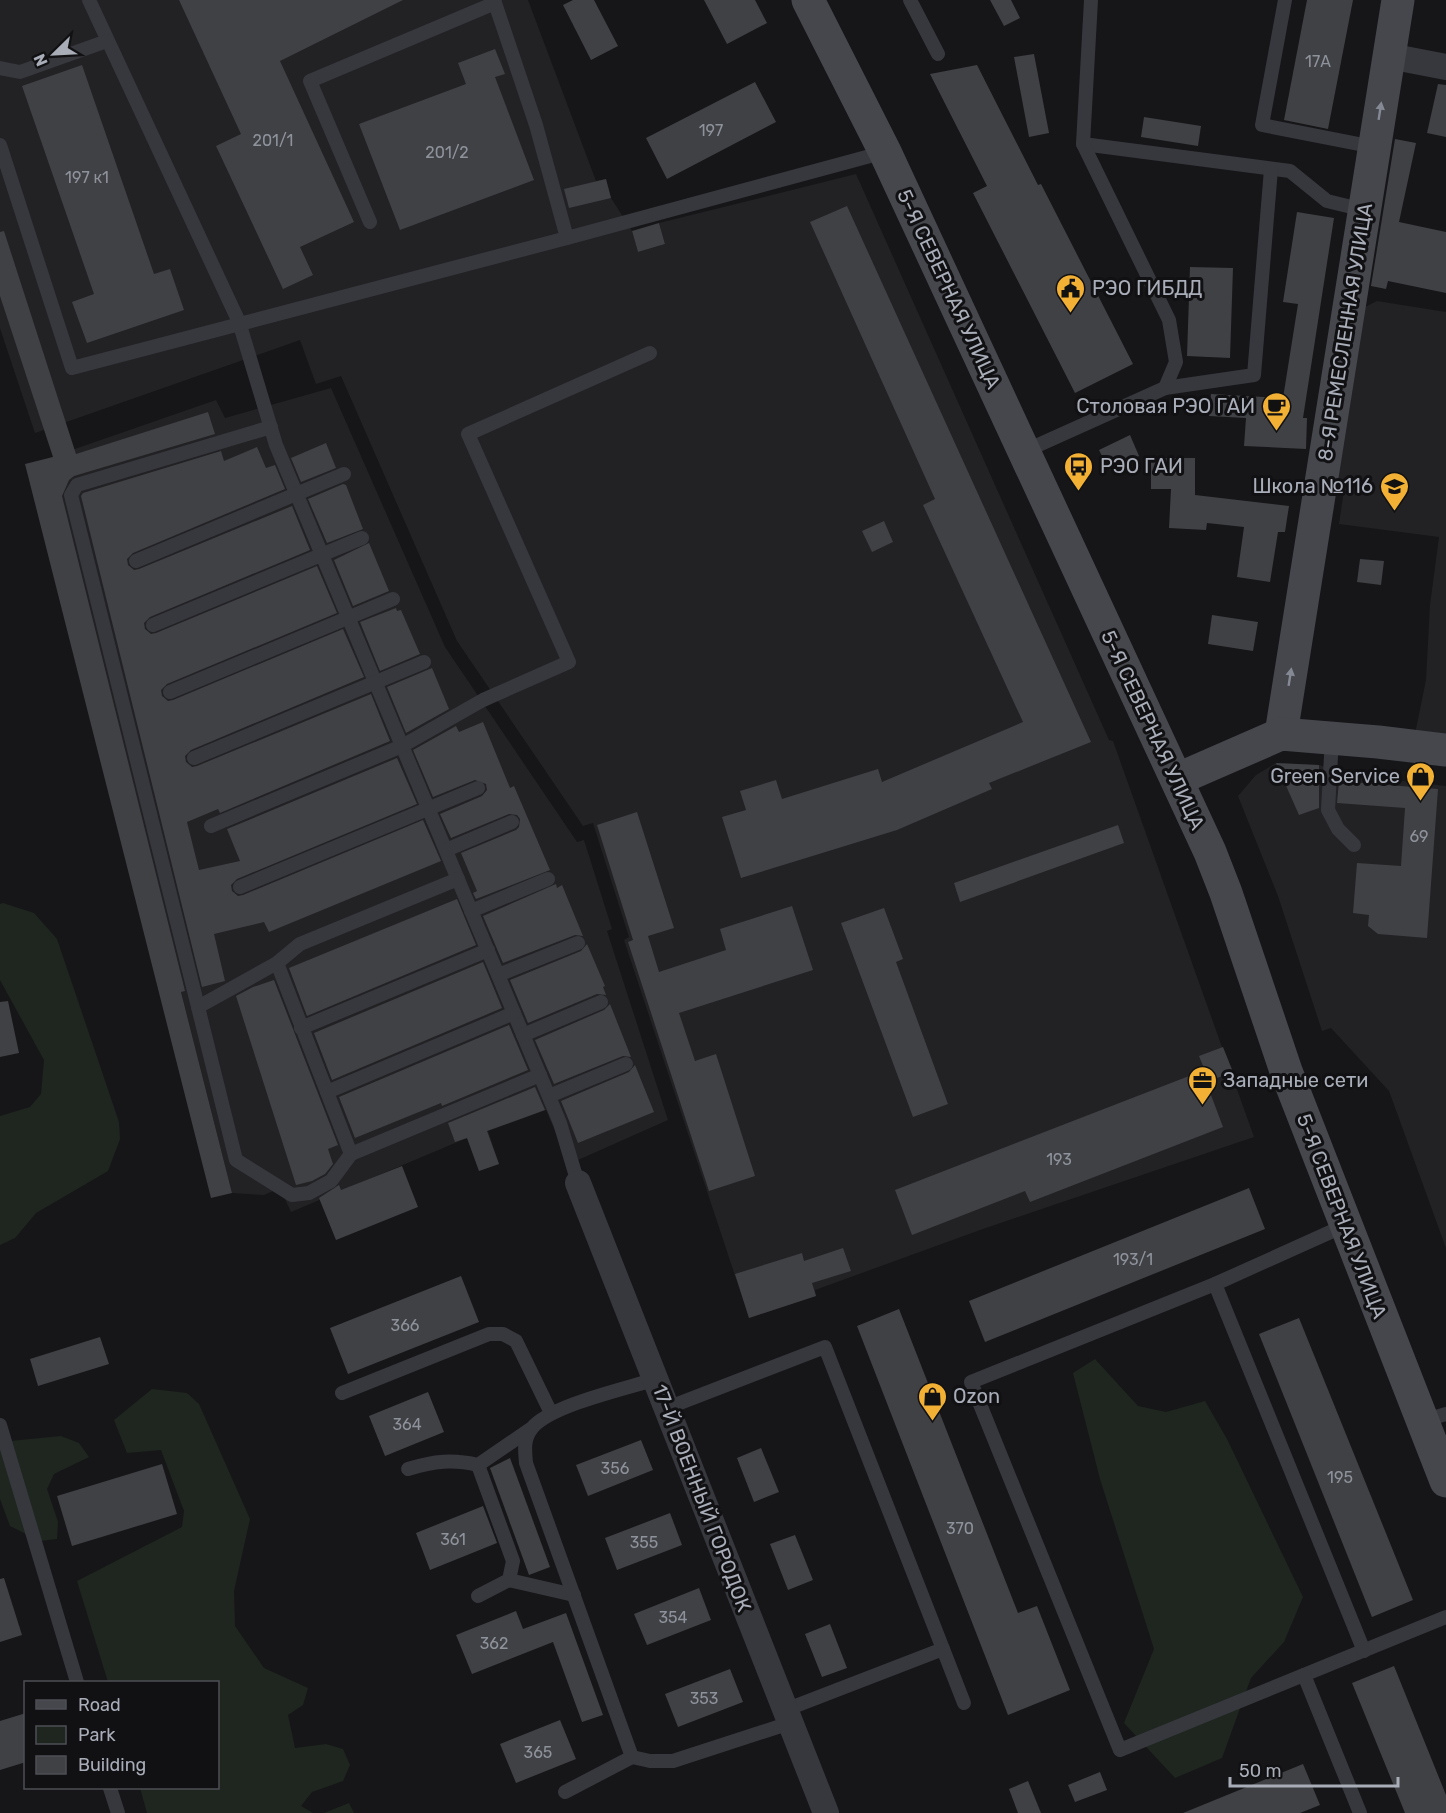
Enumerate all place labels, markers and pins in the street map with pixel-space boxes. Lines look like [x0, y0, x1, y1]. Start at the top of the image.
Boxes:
public building icon: РЭО ГИБДД [1055, 272, 1087, 314]
place label: РЭО ГИБДД [1092, 276, 1203, 300]
cafe icon: Столовая РЭО ГАИ [1260, 390, 1292, 432]
place label: Столовая РЭО ГАИ [1076, 394, 1255, 418]
bus stop icon: РЭО ГАИ [1063, 450, 1095, 492]
place label: РЭО ГАИ [1100, 454, 1183, 478]
school or university icon: Школа №116 [1378, 470, 1410, 512]
place label: Школа №116 [1252, 474, 1373, 498]
shop icon: Green Service [1405, 760, 1437, 802]
place label: Green Service [1270, 764, 1400, 788]
office icon: Западные сети [1186, 1064, 1218, 1106]
place label: Западные сети [1223, 1068, 1368, 1092]
shop icon: Ozon [916, 1380, 948, 1422]
place label: Ozon [953, 1384, 1000, 1408]

